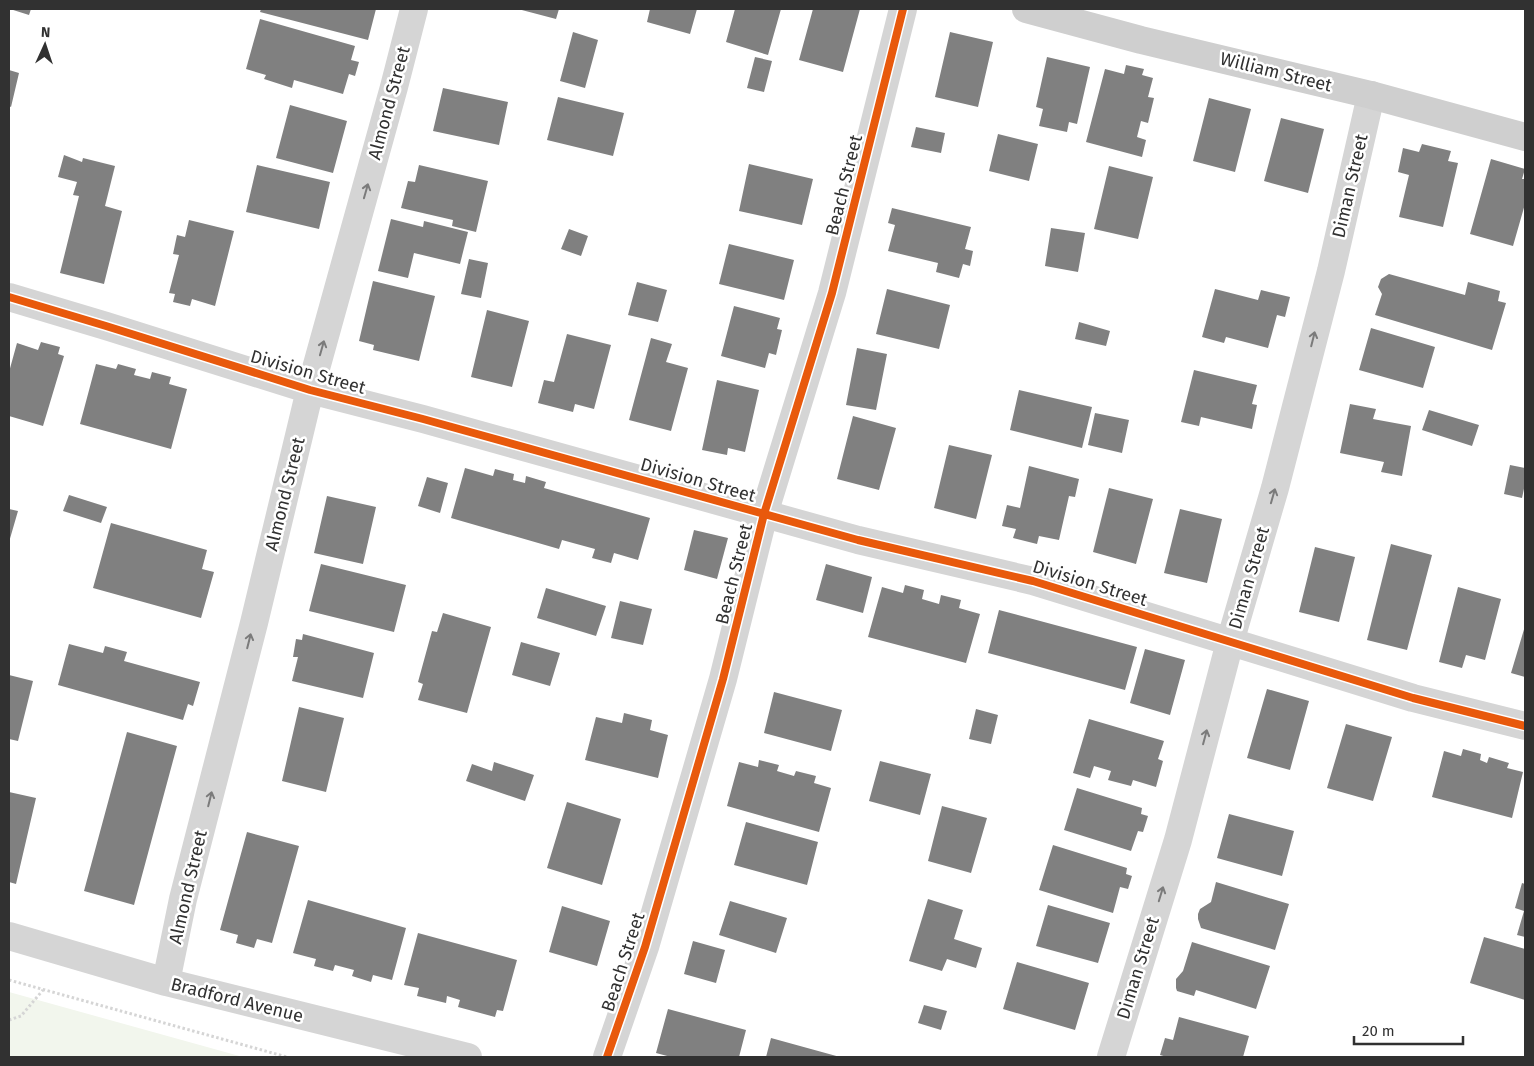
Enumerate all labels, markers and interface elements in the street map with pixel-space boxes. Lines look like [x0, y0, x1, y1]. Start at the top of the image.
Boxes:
north arrow [20, 20, 70, 70]
text: N [41, 24, 51, 41]
street label: Almond Street [363, 43, 415, 162]
street label: William Street [1218, 47, 1335, 97]
street label: Diman Street [1327, 131, 1373, 240]
street label: Beach Street [821, 132, 867, 238]
one-way arrow [361, 184, 371, 200]
one-way arrow [1309, 332, 1319, 348]
one-way arrow [318, 340, 327, 356]
street label: Division Street [248, 345, 369, 399]
street label: Almond Street [260, 434, 310, 553]
street label: Division Street [638, 453, 759, 507]
one-way arrow [1268, 489, 1278, 505]
street label: Beach Street [711, 521, 757, 627]
street label: Diman Street [1224, 524, 1274, 632]
street label: Division Street [1030, 555, 1150, 611]
one-way arrow [245, 634, 254, 650]
one-way arrow [1201, 730, 1210, 746]
one-way arrow [205, 791, 215, 807]
street label: Almond Street [164, 827, 212, 946]
one-way arrow [1157, 886, 1167, 902]
street label: Beach Street [597, 909, 650, 1014]
street label: Diman Street [1112, 914, 1164, 1022]
street label: Bradford Avenue [168, 973, 306, 1027]
scale bar [1354, 1014, 1463, 1046]
text: 20 m [1362, 1022, 1395, 1040]

